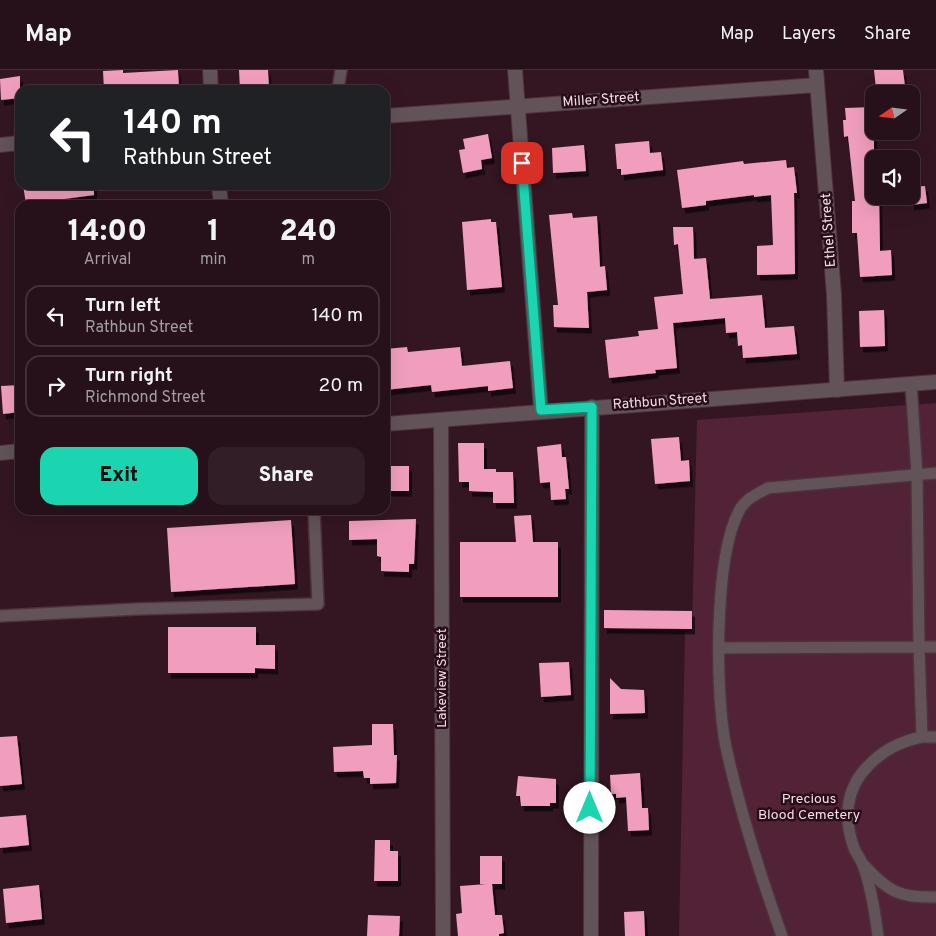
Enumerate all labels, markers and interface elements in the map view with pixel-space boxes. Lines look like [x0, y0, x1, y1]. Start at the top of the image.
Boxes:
text: Map [25, 20, 72, 50]
text: Map [720, 23, 754, 46]
text: Layers [782, 23, 836, 46]
text: Share [864, 23, 911, 46]
north arrow [865, 85, 920, 140]
map controls [865, 85, 920, 205]
street label: Miller Street [562, 89, 640, 111]
text: 140 m [123, 102, 222, 146]
icon: left [40, 105, 105, 170]
pin [501, 142, 543, 184]
text: Rathbun Street [123, 145, 272, 172]
icon: arrive [508, 149, 536, 177]
button: sound [865, 150, 920, 205]
street label: Ethel Street [818, 192, 840, 268]
text: 14:00 [68, 214, 147, 251]
text: 1 [207, 214, 219, 251]
text: 240 [279, 214, 337, 251]
text: Arrival [84, 250, 131, 270]
text: min [200, 250, 227, 270]
text: m [302, 250, 315, 270]
text: Turn left [85, 294, 161, 318]
icon: left [42, 302, 70, 330]
text: 140 m [312, 304, 363, 328]
text: Rathbun Street [85, 318, 193, 338]
text: Turn right [85, 364, 173, 388]
icon: right [42, 372, 70, 400]
text: 20 m [319, 374, 363, 398]
text: Richmond Street [85, 388, 206, 408]
street label: Rathbun Street [612, 390, 708, 414]
button: Exit [40, 447, 198, 505]
button: Share [208, 447, 365, 505]
street label: Lakeview Street [434, 628, 451, 728]
position arrow [563, 781, 615, 833]
park label: Precious Blood Cemetery [758, 791, 860, 824]

